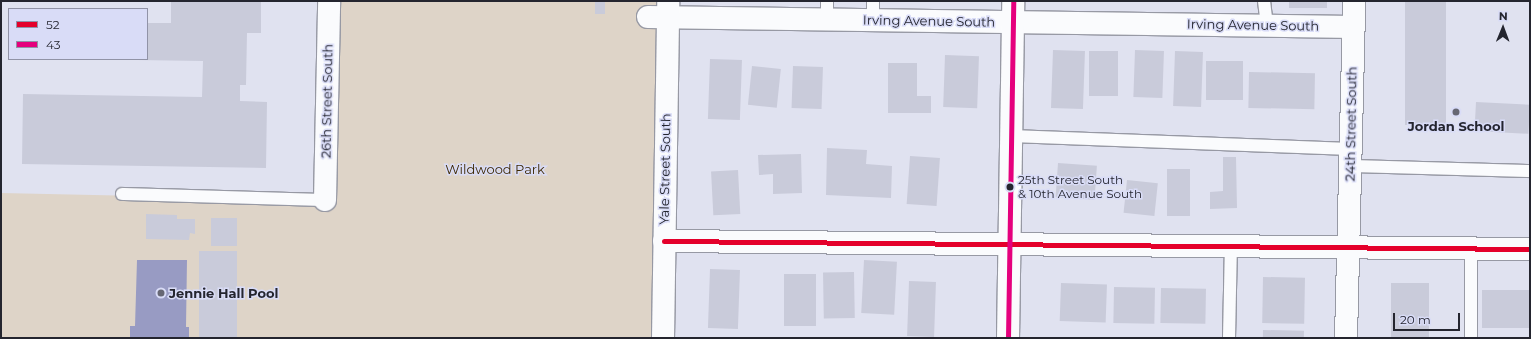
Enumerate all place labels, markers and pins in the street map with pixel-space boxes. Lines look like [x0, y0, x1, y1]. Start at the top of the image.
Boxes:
marker: Jordan School [1451, 107, 1461, 117]
place label: Jordan School [1408, 118, 1504, 134]
place label: 25th Street South & 10th Avenue South [1018, 173, 1142, 201]
marker: 25th Street South & 10th Avenue South [1005, 182, 1015, 192]
place label: Jennie Hall Pool [169, 285, 278, 301]
marker: Jennie Hall Pool [156, 288, 166, 298]

